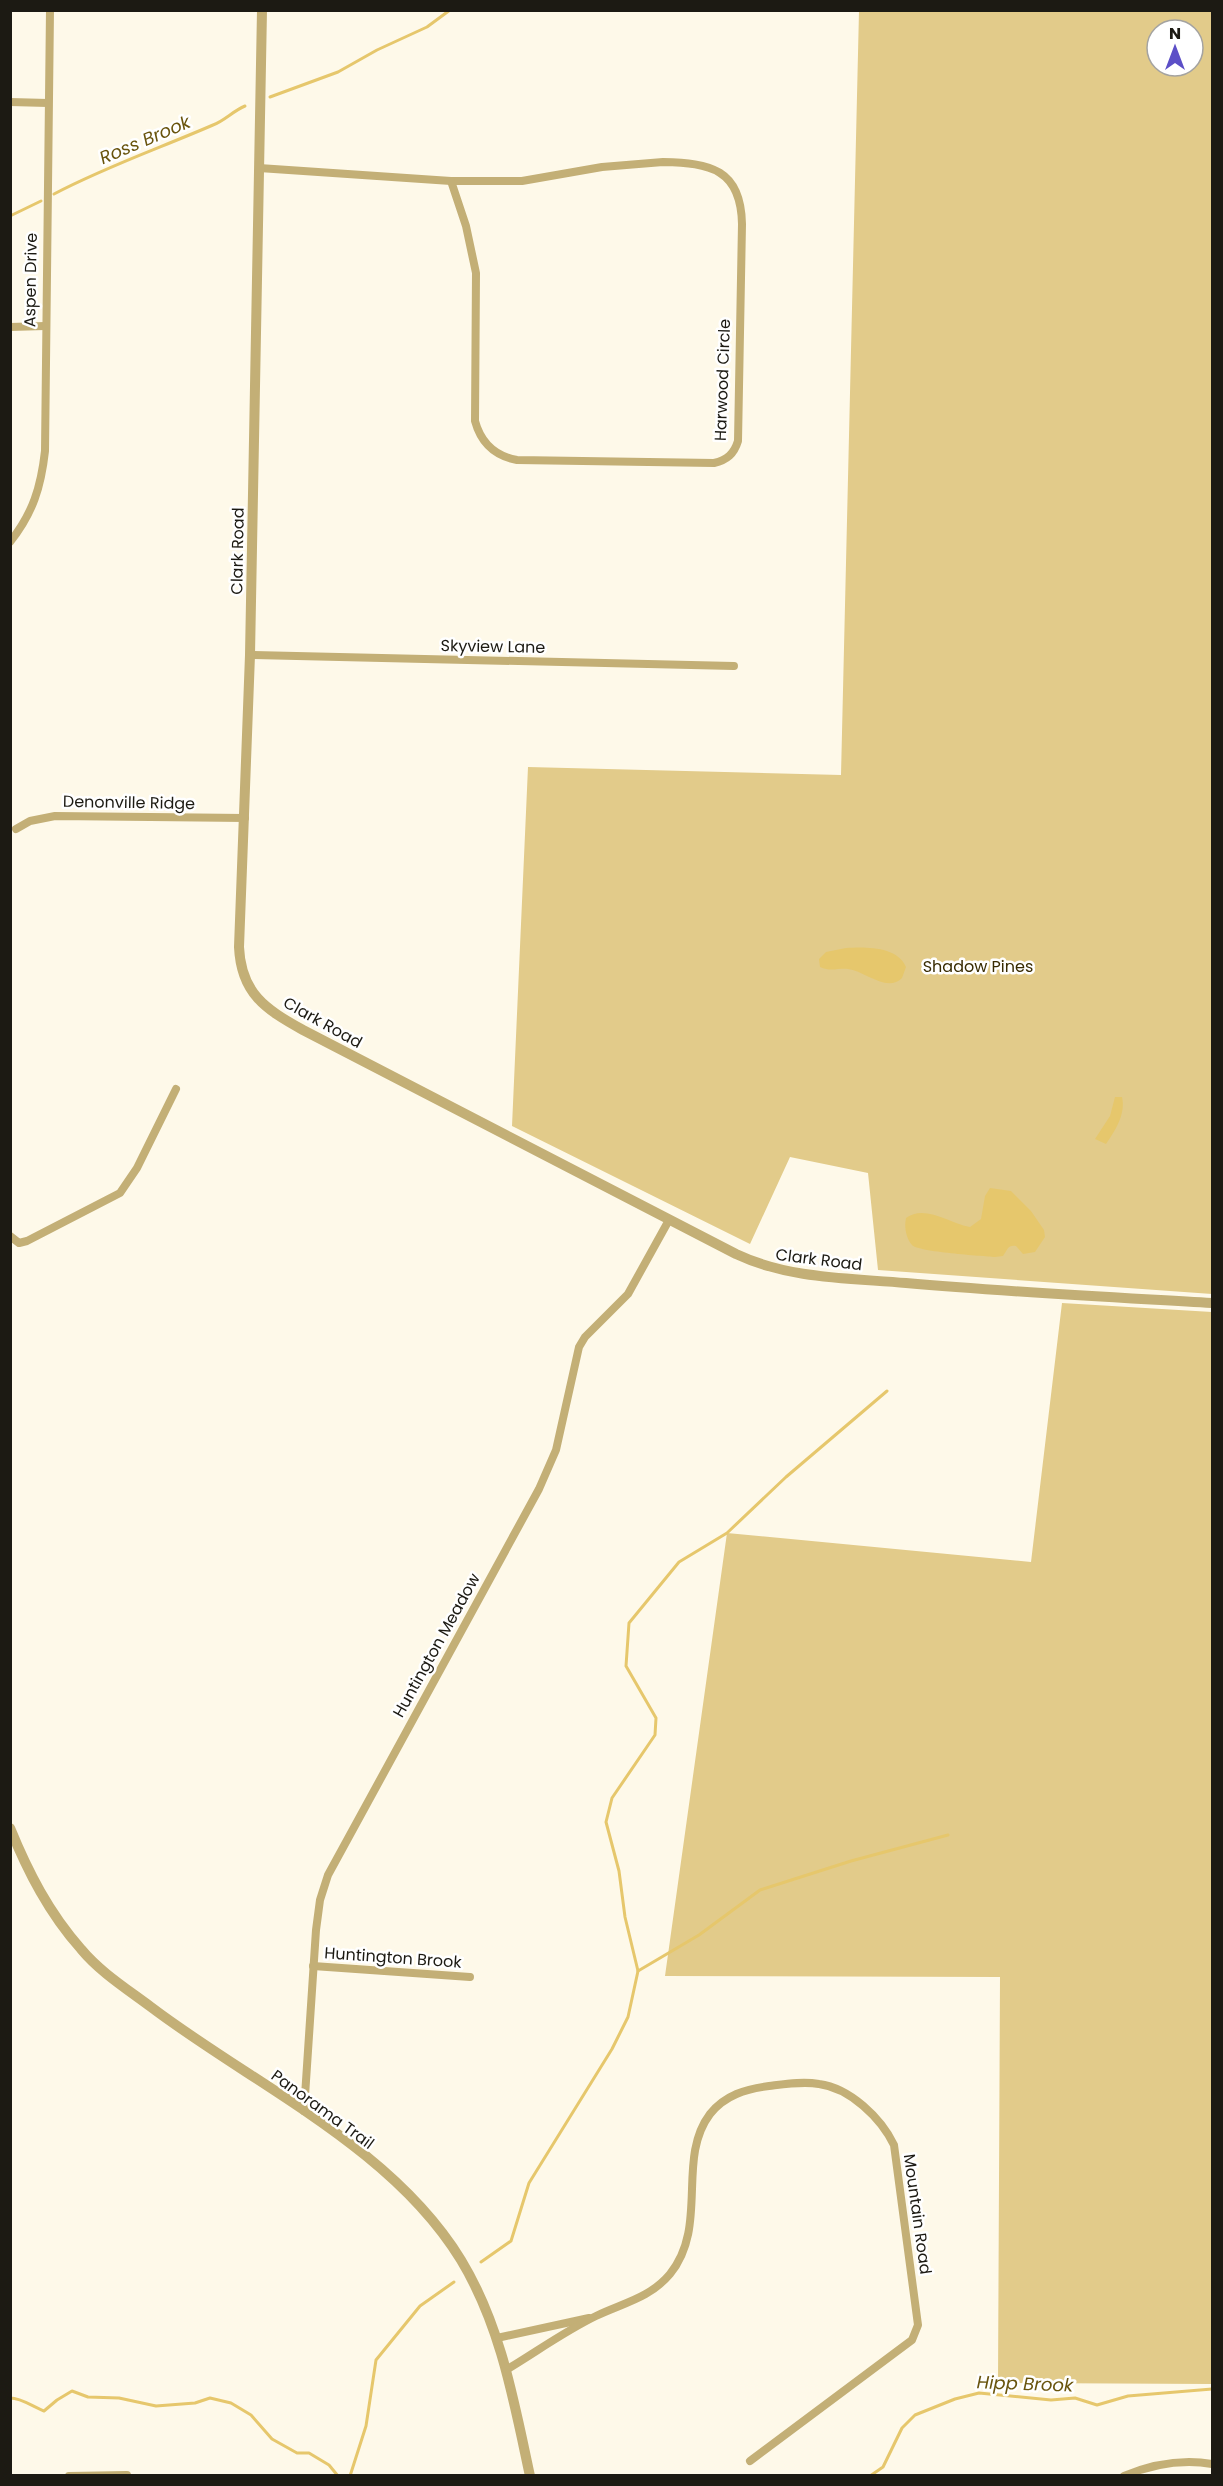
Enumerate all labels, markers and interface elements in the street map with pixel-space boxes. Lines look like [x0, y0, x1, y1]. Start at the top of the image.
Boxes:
north arrow [1145, 18, 1205, 78]
text: N [1169, 22, 1181, 45]
water label: Ross Brook [95, 109, 195, 170]
street label: Aspen Drive [18, 232, 43, 327]
street label: Harwood Circle [709, 318, 736, 442]
street label: Clark Road [225, 507, 250, 595]
street label: Skyview Lane [440, 634, 546, 659]
street label: Denonville Ridge [63, 790, 195, 815]
park label: Shadow Pines [923, 955, 1033, 978]
street label: Clark Road [279, 991, 366, 1054]
street label: Clark Road [774, 1243, 864, 1276]
street label: Huntington Meadow [387, 1569, 486, 1722]
street label: Huntington Brook [324, 1941, 463, 1974]
street label: Panorama Trail [267, 2064, 379, 2155]
street label: Mountain Road [898, 2152, 937, 2276]
water label: Hipp Brook [976, 2369, 1074, 2398]

